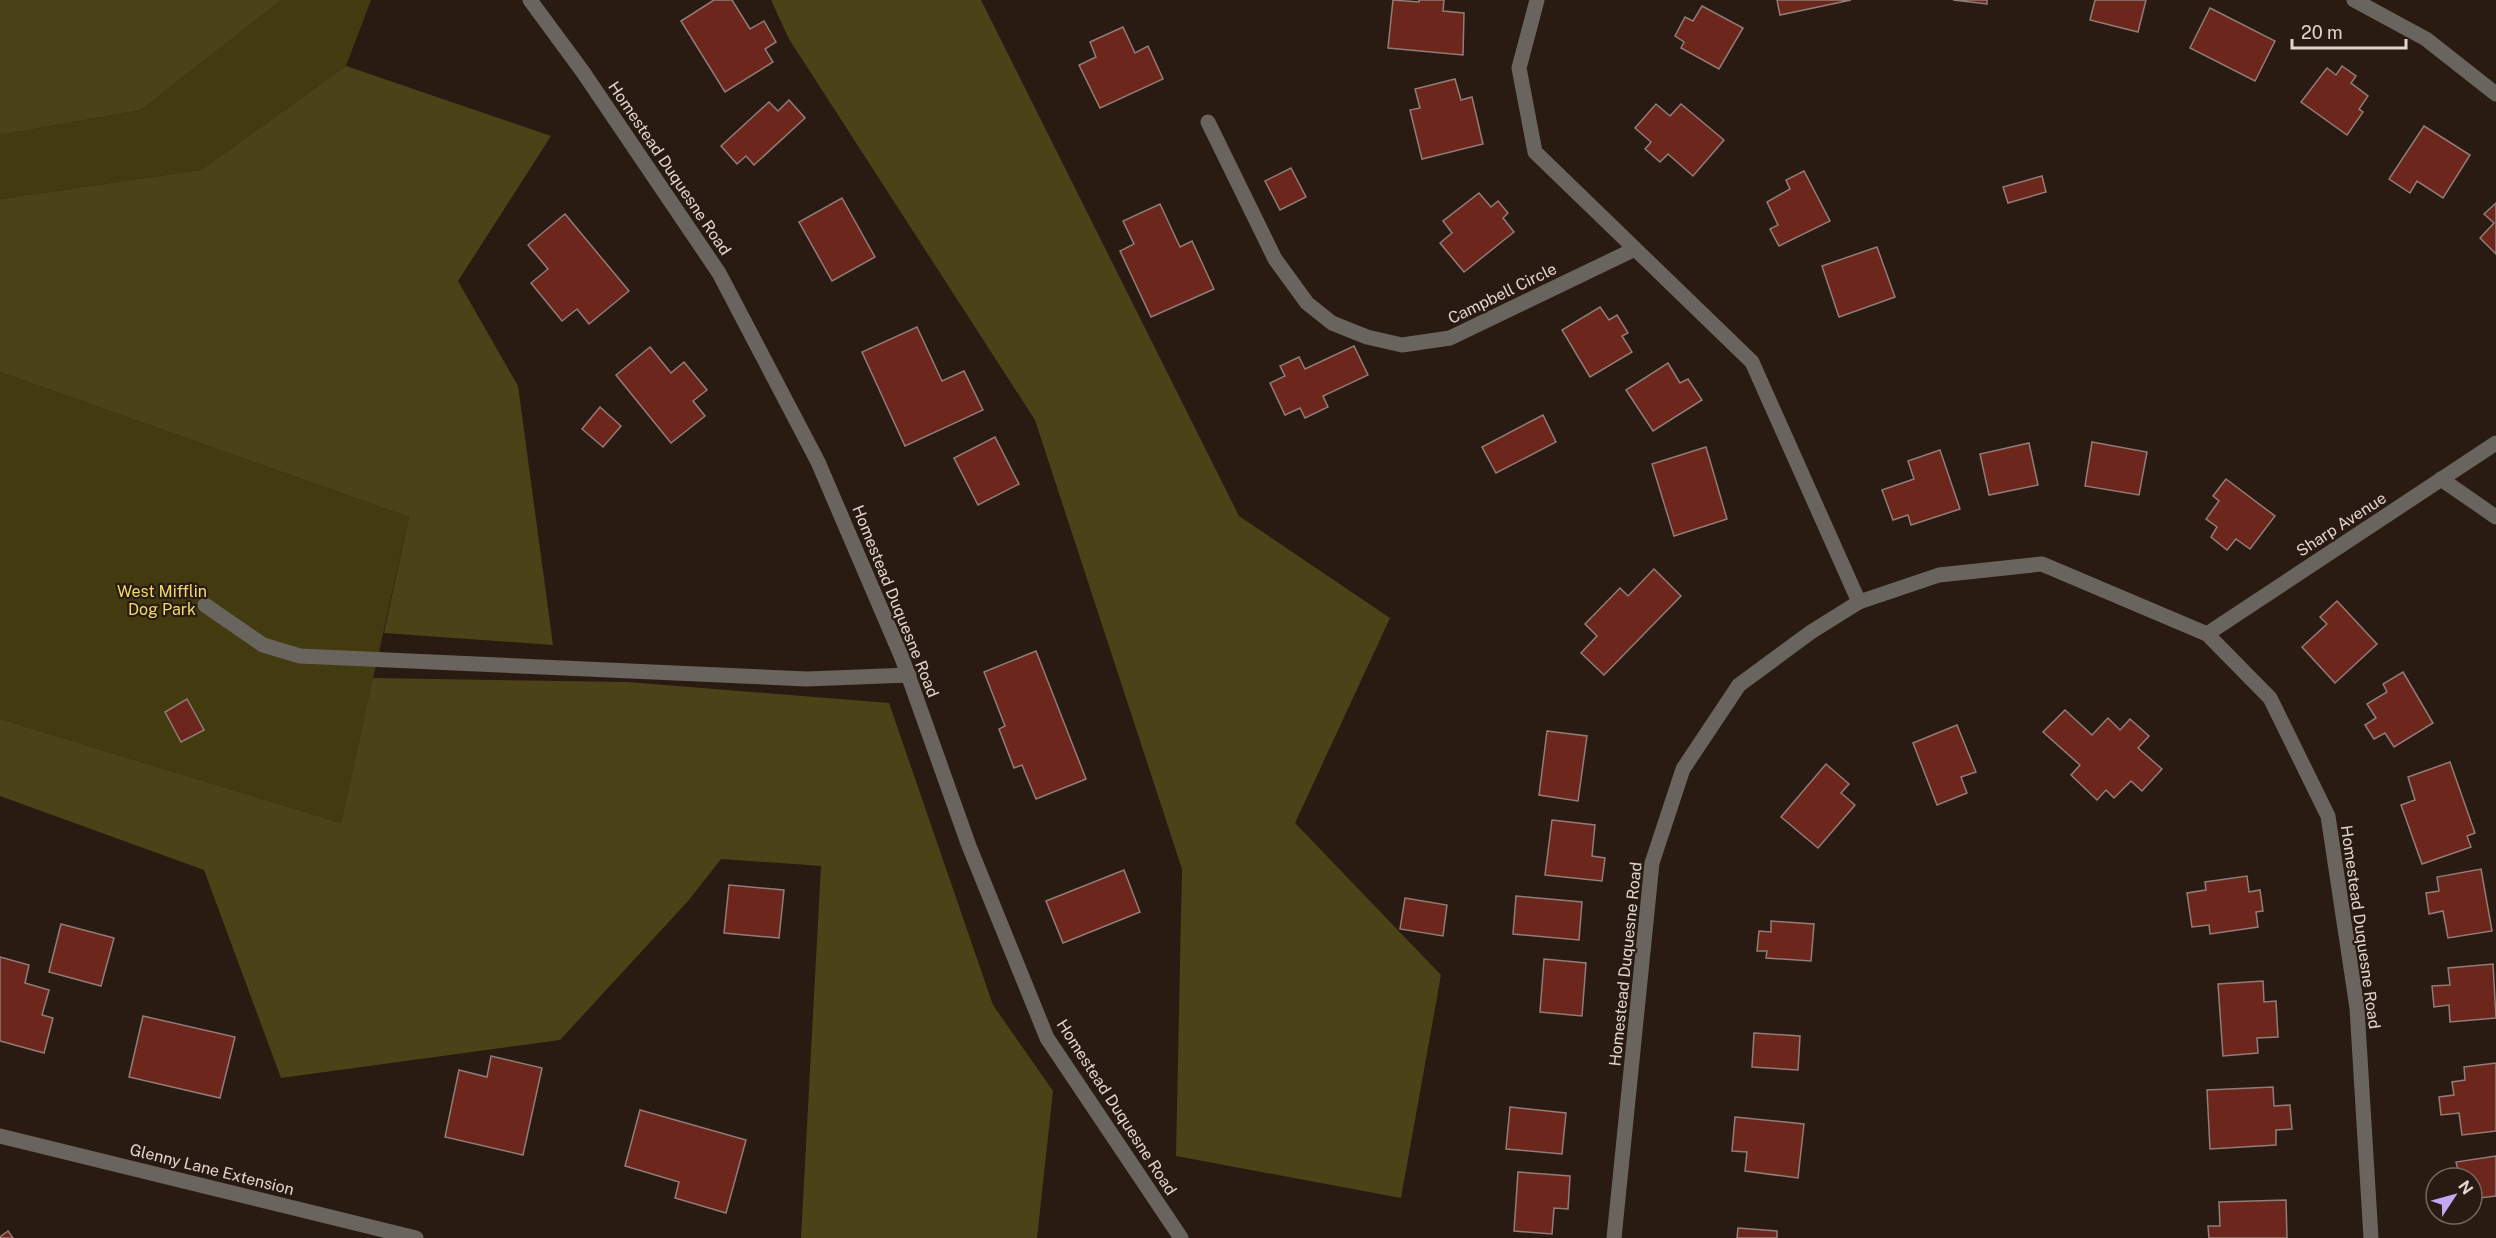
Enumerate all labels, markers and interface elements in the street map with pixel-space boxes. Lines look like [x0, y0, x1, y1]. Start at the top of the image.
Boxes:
scale bar [2292, 12, 2406, 50]
text: 20 m [2301, 22, 2343, 43]
street label: Homestead Duquesne Road [604, 78, 735, 259]
street label: Campbell Circle [1445, 259, 1560, 328]
street label: Sharp Avenue [2293, 488, 2390, 561]
street label: Homestead Duquesne Road [848, 502, 943, 700]
park label: West Mifflin Dog Park [117, 582, 207, 619]
street label: Homestead Duquesne Road [2337, 824, 2384, 1030]
street label: Homestead Duquesne Road [1605, 861, 1646, 1067]
street label: Homestead Duquesne Road [1053, 1016, 1181, 1199]
street label: Glenny Lane Extension [128, 1140, 296, 1199]
north arrow [2424, 1166, 2484, 1226]
text: N [2454, 1177, 2477, 1198]

